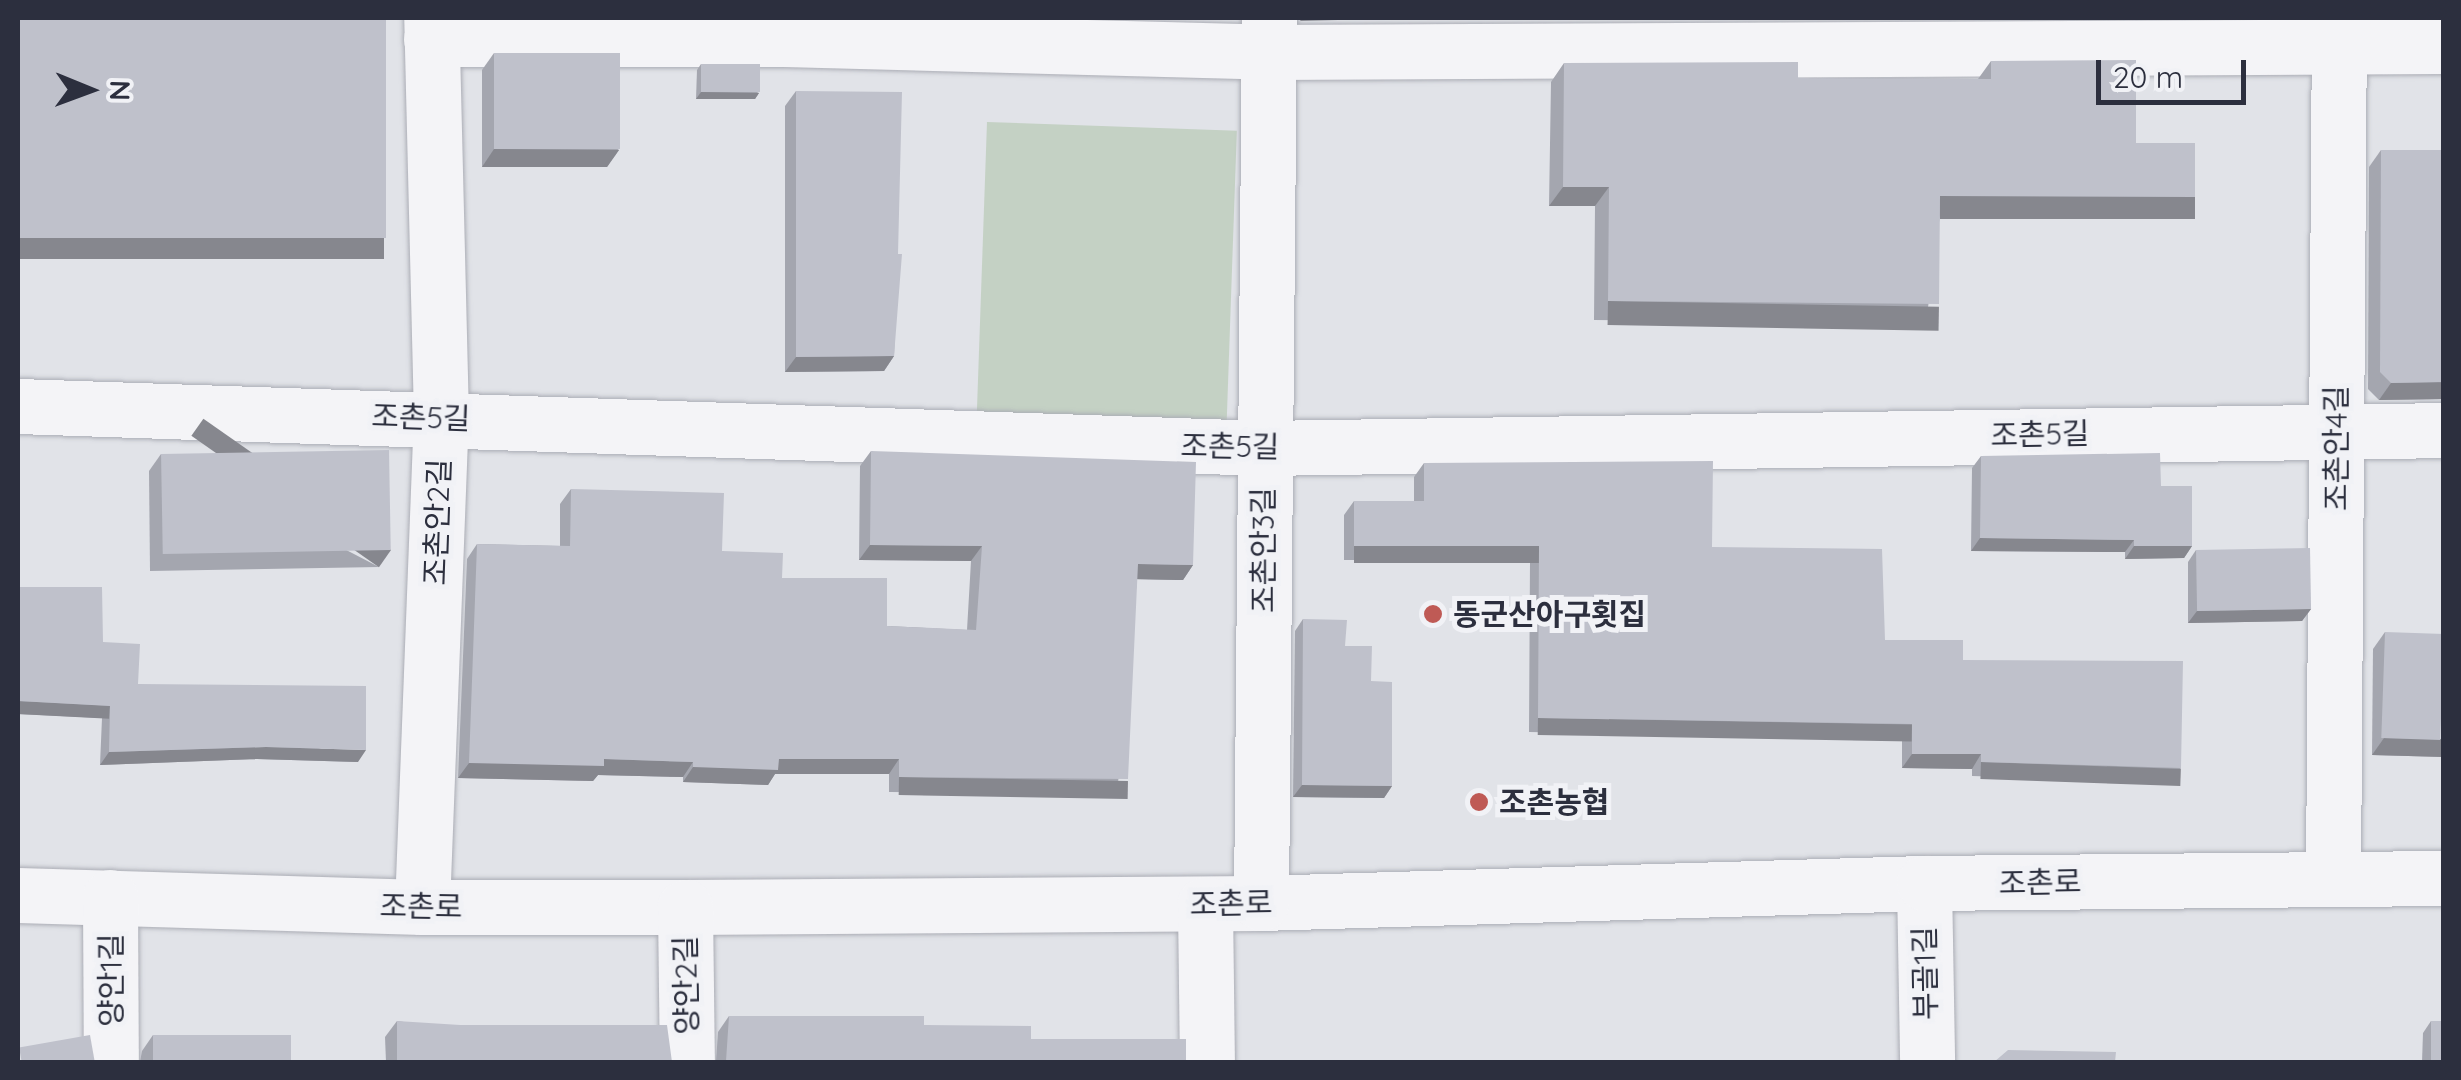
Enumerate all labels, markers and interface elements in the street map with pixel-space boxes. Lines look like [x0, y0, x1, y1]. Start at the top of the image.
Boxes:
north arrow [40, 40, 140, 140]
scale bar [2101, 40, 2251, 102]
text: 20 m [2113, 58, 2183, 96]
text: N [103, 80, 138, 101]
street label: 조촌안4길 [2318, 385, 2354, 511]
street label: 조촌5길 [371, 397, 471, 437]
street label: 조촌5길 [1990, 415, 2090, 453]
street label: 조촌5길 [1180, 427, 1280, 465]
street label: 조촌안2길 [417, 458, 457, 586]
street label: 조촌안3길 [1245, 487, 1281, 613]
place label: 동군산아구횟집 [1453, 596, 1646, 632]
marker: 동군산아구횟집 [1422, 603, 1444, 625]
place label: 조촌농협 [1499, 784, 1609, 820]
marker: 조촌농협 [1468, 791, 1490, 813]
street label: 조촌로 [1998, 863, 2082, 901]
street label: 조촌로 [1189, 884, 1273, 922]
street label: 조촌로 [379, 887, 463, 925]
street label: 부골1길 [1906, 926, 1944, 1020]
street label: 양안1길 [93, 933, 129, 1027]
street label: 양안2길 [667, 935, 705, 1035]

